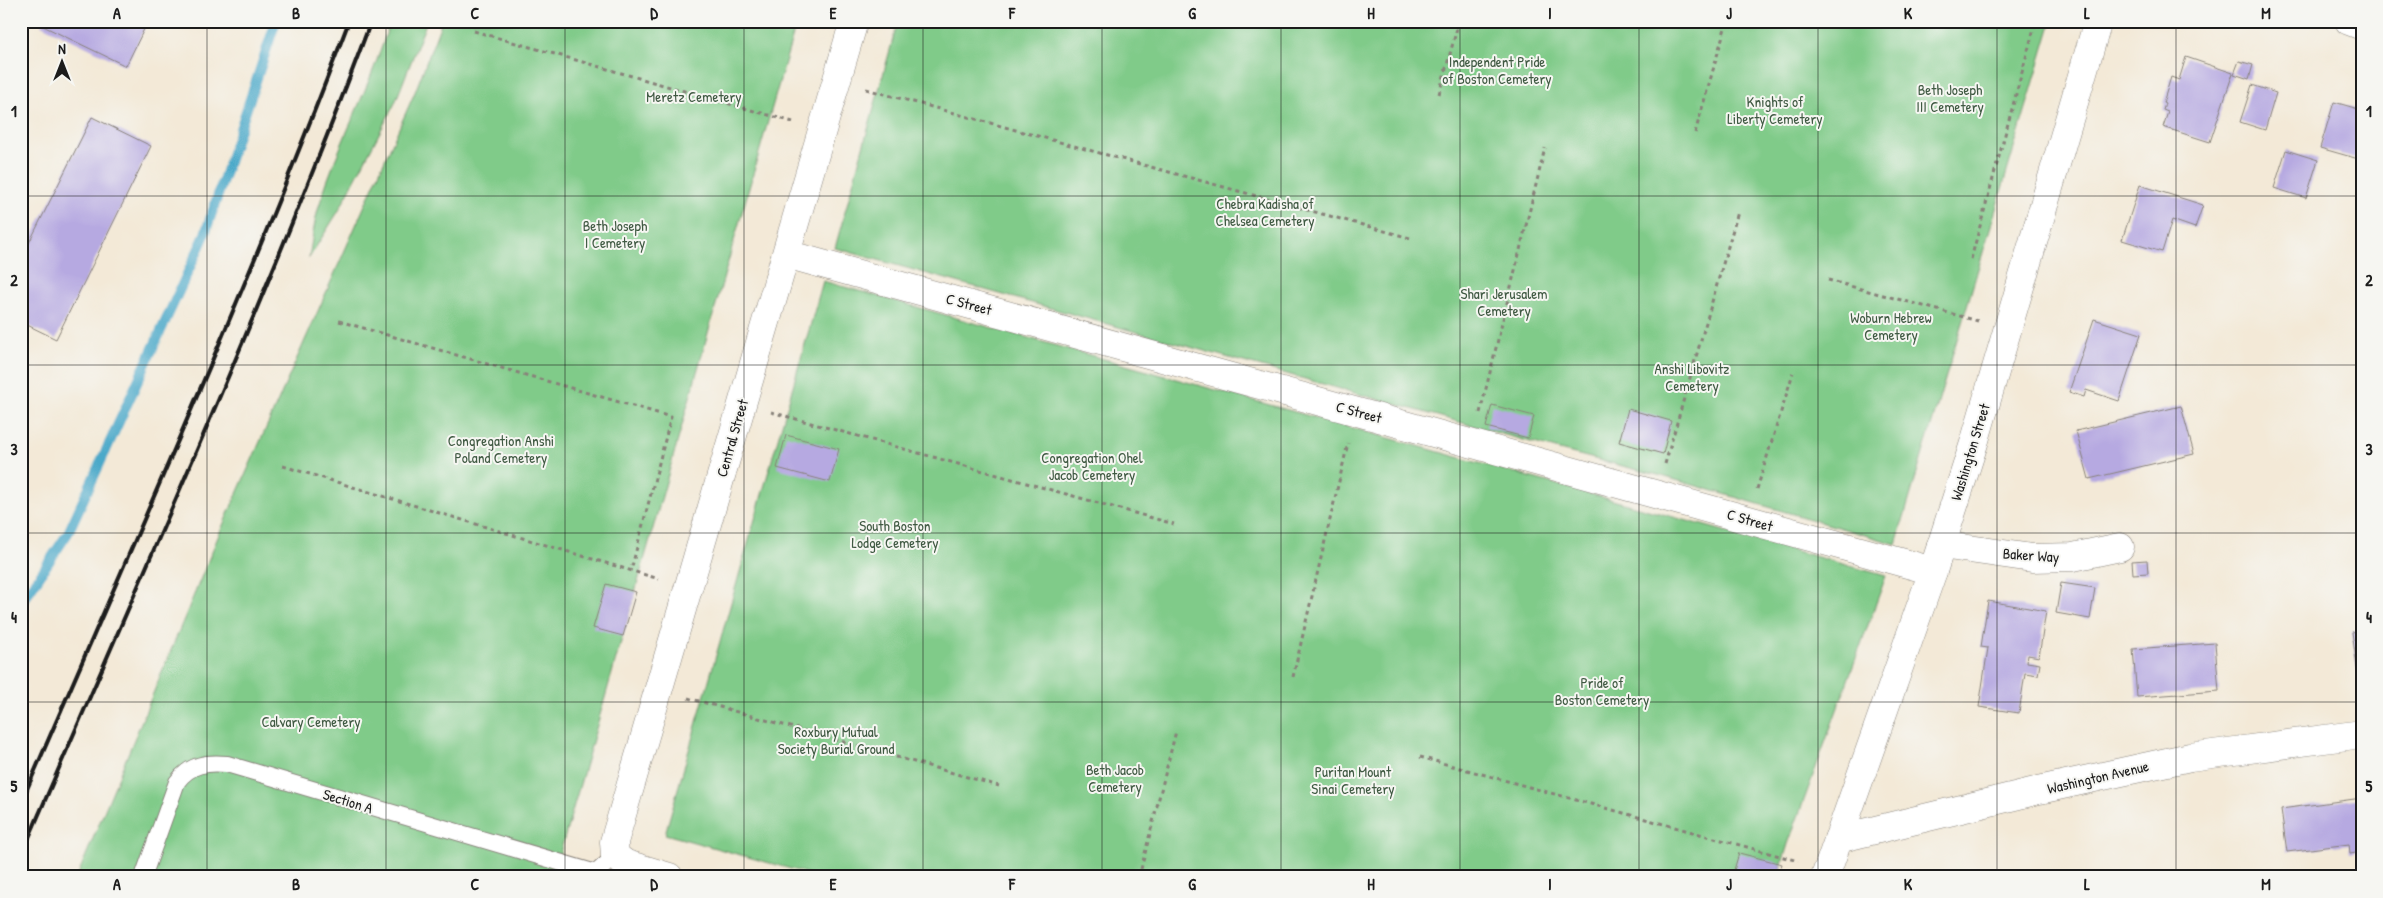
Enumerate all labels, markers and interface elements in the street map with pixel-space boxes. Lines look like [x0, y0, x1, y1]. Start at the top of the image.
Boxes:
text: A [113, 2, 121, 24]
text: B [292, 2, 300, 24]
text: C [471, 2, 480, 24]
text: D [650, 2, 658, 24]
text: E [829, 2, 837, 24]
text: F [1008, 2, 1016, 24]
text: G [1188, 2, 1196, 24]
text: H [1367, 2, 1375, 24]
text: I [1548, 2, 1552, 24]
text: J [1726, 2, 1732, 24]
text: K [1904, 2, 1913, 24]
text: L [2084, 2, 2090, 24]
text: M [2261, 2, 2271, 24]
north arrow [38, 38, 88, 88]
text: N [58, 39, 66, 58]
park label: Independent Pride of Boston Cemetery [1442, 51, 1552, 89]
park label: Beth Joseph III Cemetery [1916, 79, 1984, 117]
park label: Meretz Cemetery [646, 86, 742, 107]
park label: Knights of Liberty Cemetery [1727, 91, 1823, 129]
text: 1 [11, 100, 17, 122]
text: 1 [2366, 100, 2372, 122]
park label: Chebra Kadisha of Chelsea Cemetery [1215, 193, 1315, 231]
park label: Beth Joseph I Cemetery [583, 215, 647, 253]
text: 2 [10, 269, 18, 291]
text: 2 [2365, 269, 2373, 291]
park label: Shari Jerusalem Cemetery [1461, 283, 1547, 321]
street label: C Street [944, 288, 995, 320]
park label: Woburn Hebrew Cemetery [1850, 307, 1932, 345]
park label: Anshi Libovitz Cemetery [1654, 358, 1730, 396]
street label: Central Street [711, 396, 753, 479]
street label: C Street [1334, 396, 1385, 428]
street label: Washington Street [1945, 400, 1995, 503]
park label: Congregation Anshi Poland Cemetery [448, 430, 554, 468]
text: 3 [10, 438, 18, 460]
text: 3 [2365, 438, 2373, 460]
park label: Congregation Ohel Jacob Cemetery [1041, 447, 1143, 485]
street label: C Street [1725, 503, 1776, 537]
park label: South Boston Lodge Cemetery [851, 515, 939, 553]
street label: Baker Way [2002, 543, 2060, 567]
text: 4 [11, 606, 17, 628]
text: 4 [2366, 606, 2372, 628]
park label: Pride of Boston Cemetery [1555, 672, 1649, 710]
park label: Calvary Cemetery [261, 711, 361, 732]
park label: Roxbury Mutual Society Burial Ground [778, 721, 895, 759]
street label: Washington Avenue [2045, 755, 2151, 799]
park label: Beth Jacob Cemetery [1086, 759, 1144, 797]
park label: Puritan Mount Sinai Cemetery [1311, 761, 1395, 799]
text: 5 [11, 775, 18, 797]
text: 5 [2366, 775, 2373, 797]
street label: Section A [321, 784, 376, 819]
text: A [113, 873, 121, 895]
text: B [292, 873, 300, 895]
text: C [471, 873, 480, 895]
text: D [650, 873, 658, 895]
text: E [829, 873, 837, 895]
text: F [1008, 873, 1016, 895]
text: G [1188, 873, 1196, 895]
text: H [1367, 873, 1375, 895]
text: I [1548, 873, 1552, 895]
text: J [1726, 873, 1732, 895]
text: K [1904, 873, 1913, 895]
text: L [2084, 873, 2090, 895]
text: M [2261, 873, 2271, 895]

